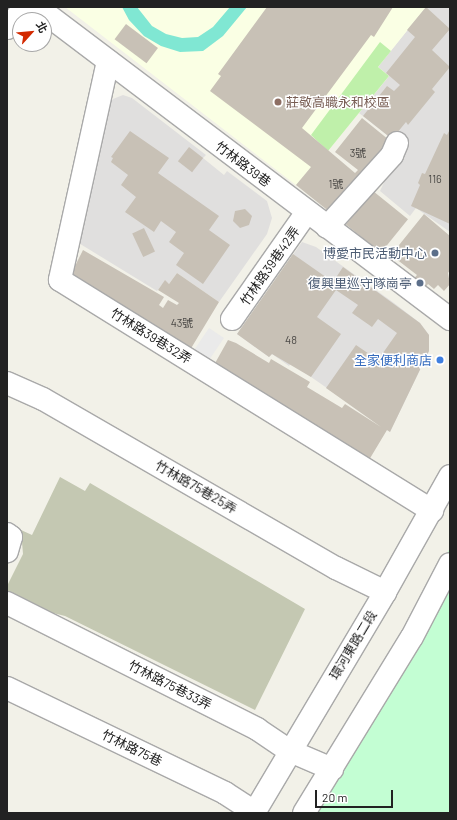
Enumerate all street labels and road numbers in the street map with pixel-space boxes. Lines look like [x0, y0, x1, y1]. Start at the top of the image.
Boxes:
street label: 竹林路39巷 [212, 138, 274, 190]
street label: 竹林路39巷42弄 [237, 224, 303, 308]
street label: 竹林路39巷32弄 [108, 305, 194, 367]
street label: 竹林路75巷25弄 [152, 457, 240, 517]
street label: 環河東路二段 [326, 608, 380, 682]
street label: 竹林路75巷33弄 [126, 657, 214, 713]
street label: 竹林路75巷 [99, 727, 165, 769]

